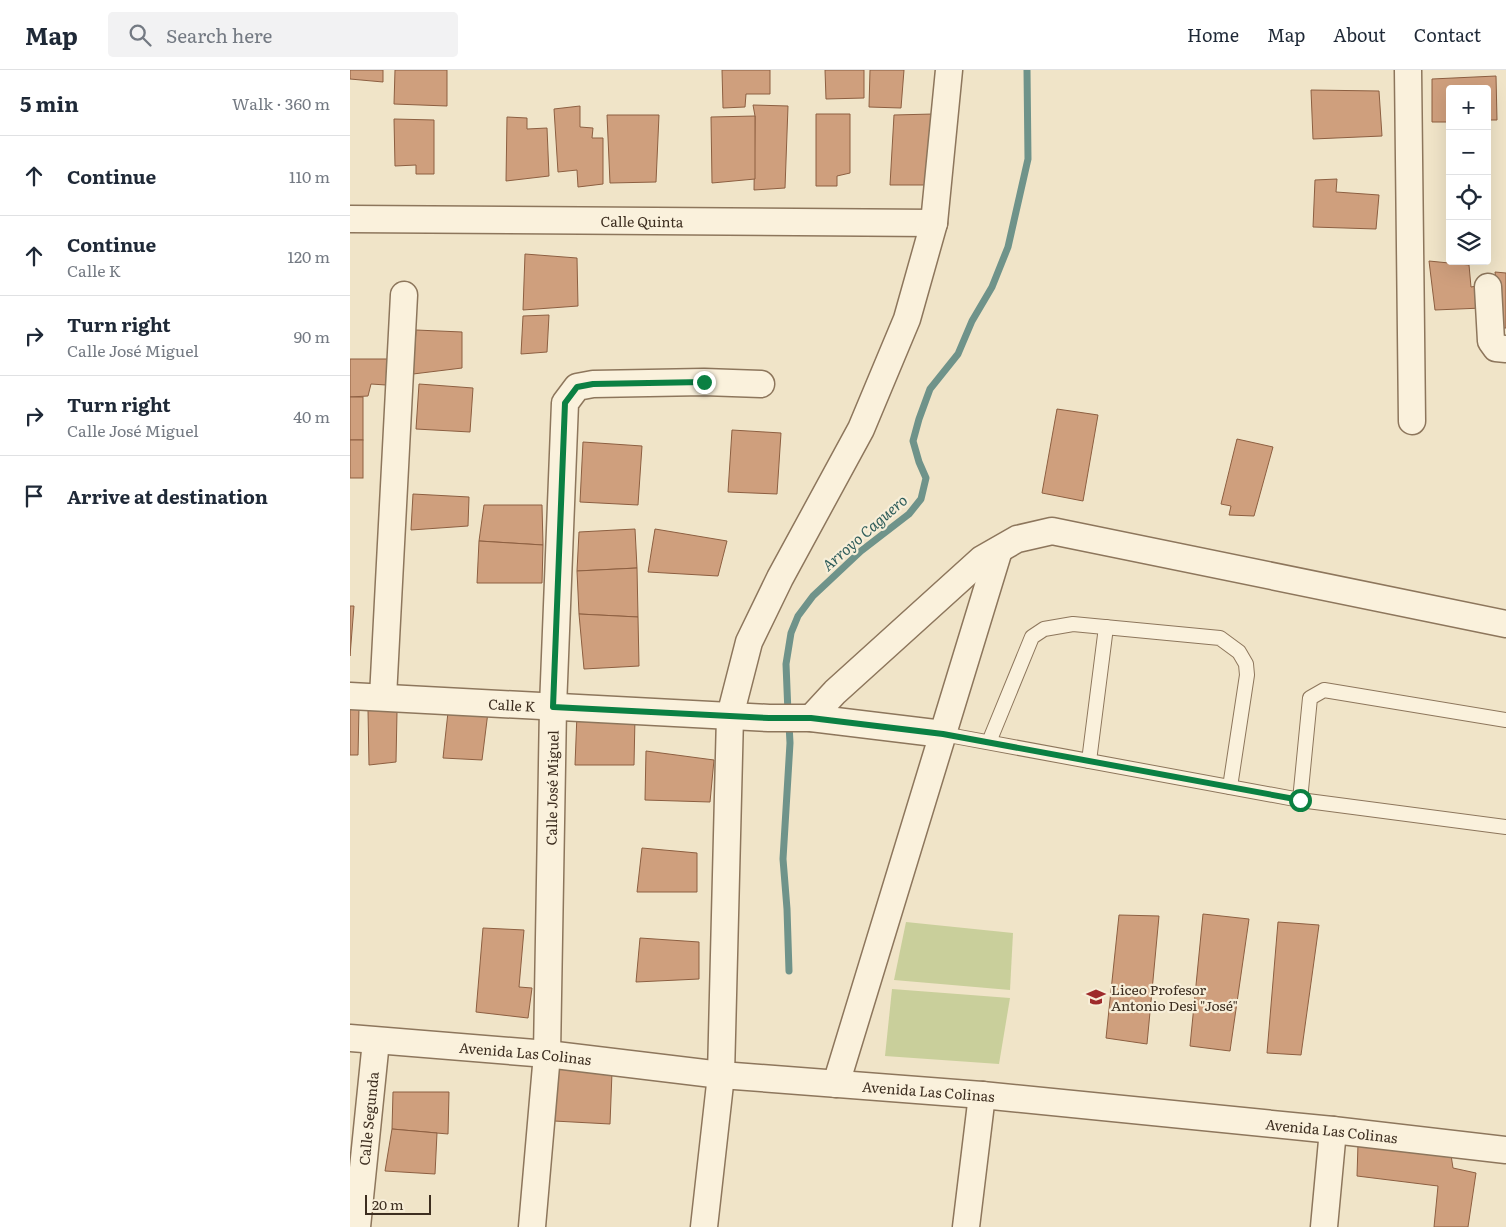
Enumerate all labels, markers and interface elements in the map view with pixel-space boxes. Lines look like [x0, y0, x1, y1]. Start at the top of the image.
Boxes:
search box [108, 12, 458, 57]
text: Map [25, 17, 78, 52]
icon: search [126, 21, 154, 49]
text: Search here [166, 21, 272, 49]
text: Home [1187, 21, 1239, 48]
text: Map [1267, 21, 1305, 48]
text: About [1333, 21, 1386, 48]
text: Contact [1414, 21, 1481, 48]
map controls [1446, 85, 1491, 265]
button: + [1446, 85, 1491, 130]
text: 5 min [20, 87, 79, 118]
text: Walk · 360 m [232, 91, 330, 115]
button: − [1446, 130, 1491, 175]
icon: ahead [20, 162, 48, 190]
text: Continue [67, 162, 156, 190]
text: 110 m [289, 164, 330, 188]
button: locate [1446, 175, 1491, 220]
street label: Calle Quinta [601, 211, 684, 231]
button: layers [1446, 220, 1491, 265]
text: Continue [67, 230, 156, 258]
icon: ahead [20, 242, 48, 270]
text: 120 m [287, 244, 330, 268]
text: Calle K [67, 258, 121, 282]
text: Turn right [67, 310, 171, 338]
icon: right [20, 322, 48, 350]
text: 90 m [294, 324, 330, 348]
text: Calle José Miguel [67, 338, 199, 362]
route end [693, 371, 716, 394]
text: Turn right [67, 390, 171, 418]
icon: right [20, 402, 48, 430]
text: 40 m [293, 404, 330, 428]
text: Calle José Miguel [67, 418, 199, 442]
icon: arrive [20, 482, 48, 510]
text: Arrive at destination [67, 482, 268, 510]
water label: Arroyo Caguero [816, 488, 912, 576]
street label: Calle K [488, 693, 536, 716]
street label: Calle José Miguel [541, 730, 563, 845]
route start [1289, 789, 1312, 812]
place label: Liceo Profesor Antonio Desi "José" [1111, 979, 1238, 1015]
school or university icon: Liceo Profesor Antonio Desi "José" [1085, 986, 1107, 1008]
street label: Avenida Las Colinas [458, 1037, 593, 1069]
street label: Calle Segunda [353, 1070, 383, 1166]
street label: Avenida Las Colinas [862, 1076, 996, 1106]
street label: Avenida Las Colinas [1265, 1113, 1399, 1147]
scale bar [365, 1192, 431, 1215]
text: 20 m [372, 1194, 404, 1214]

